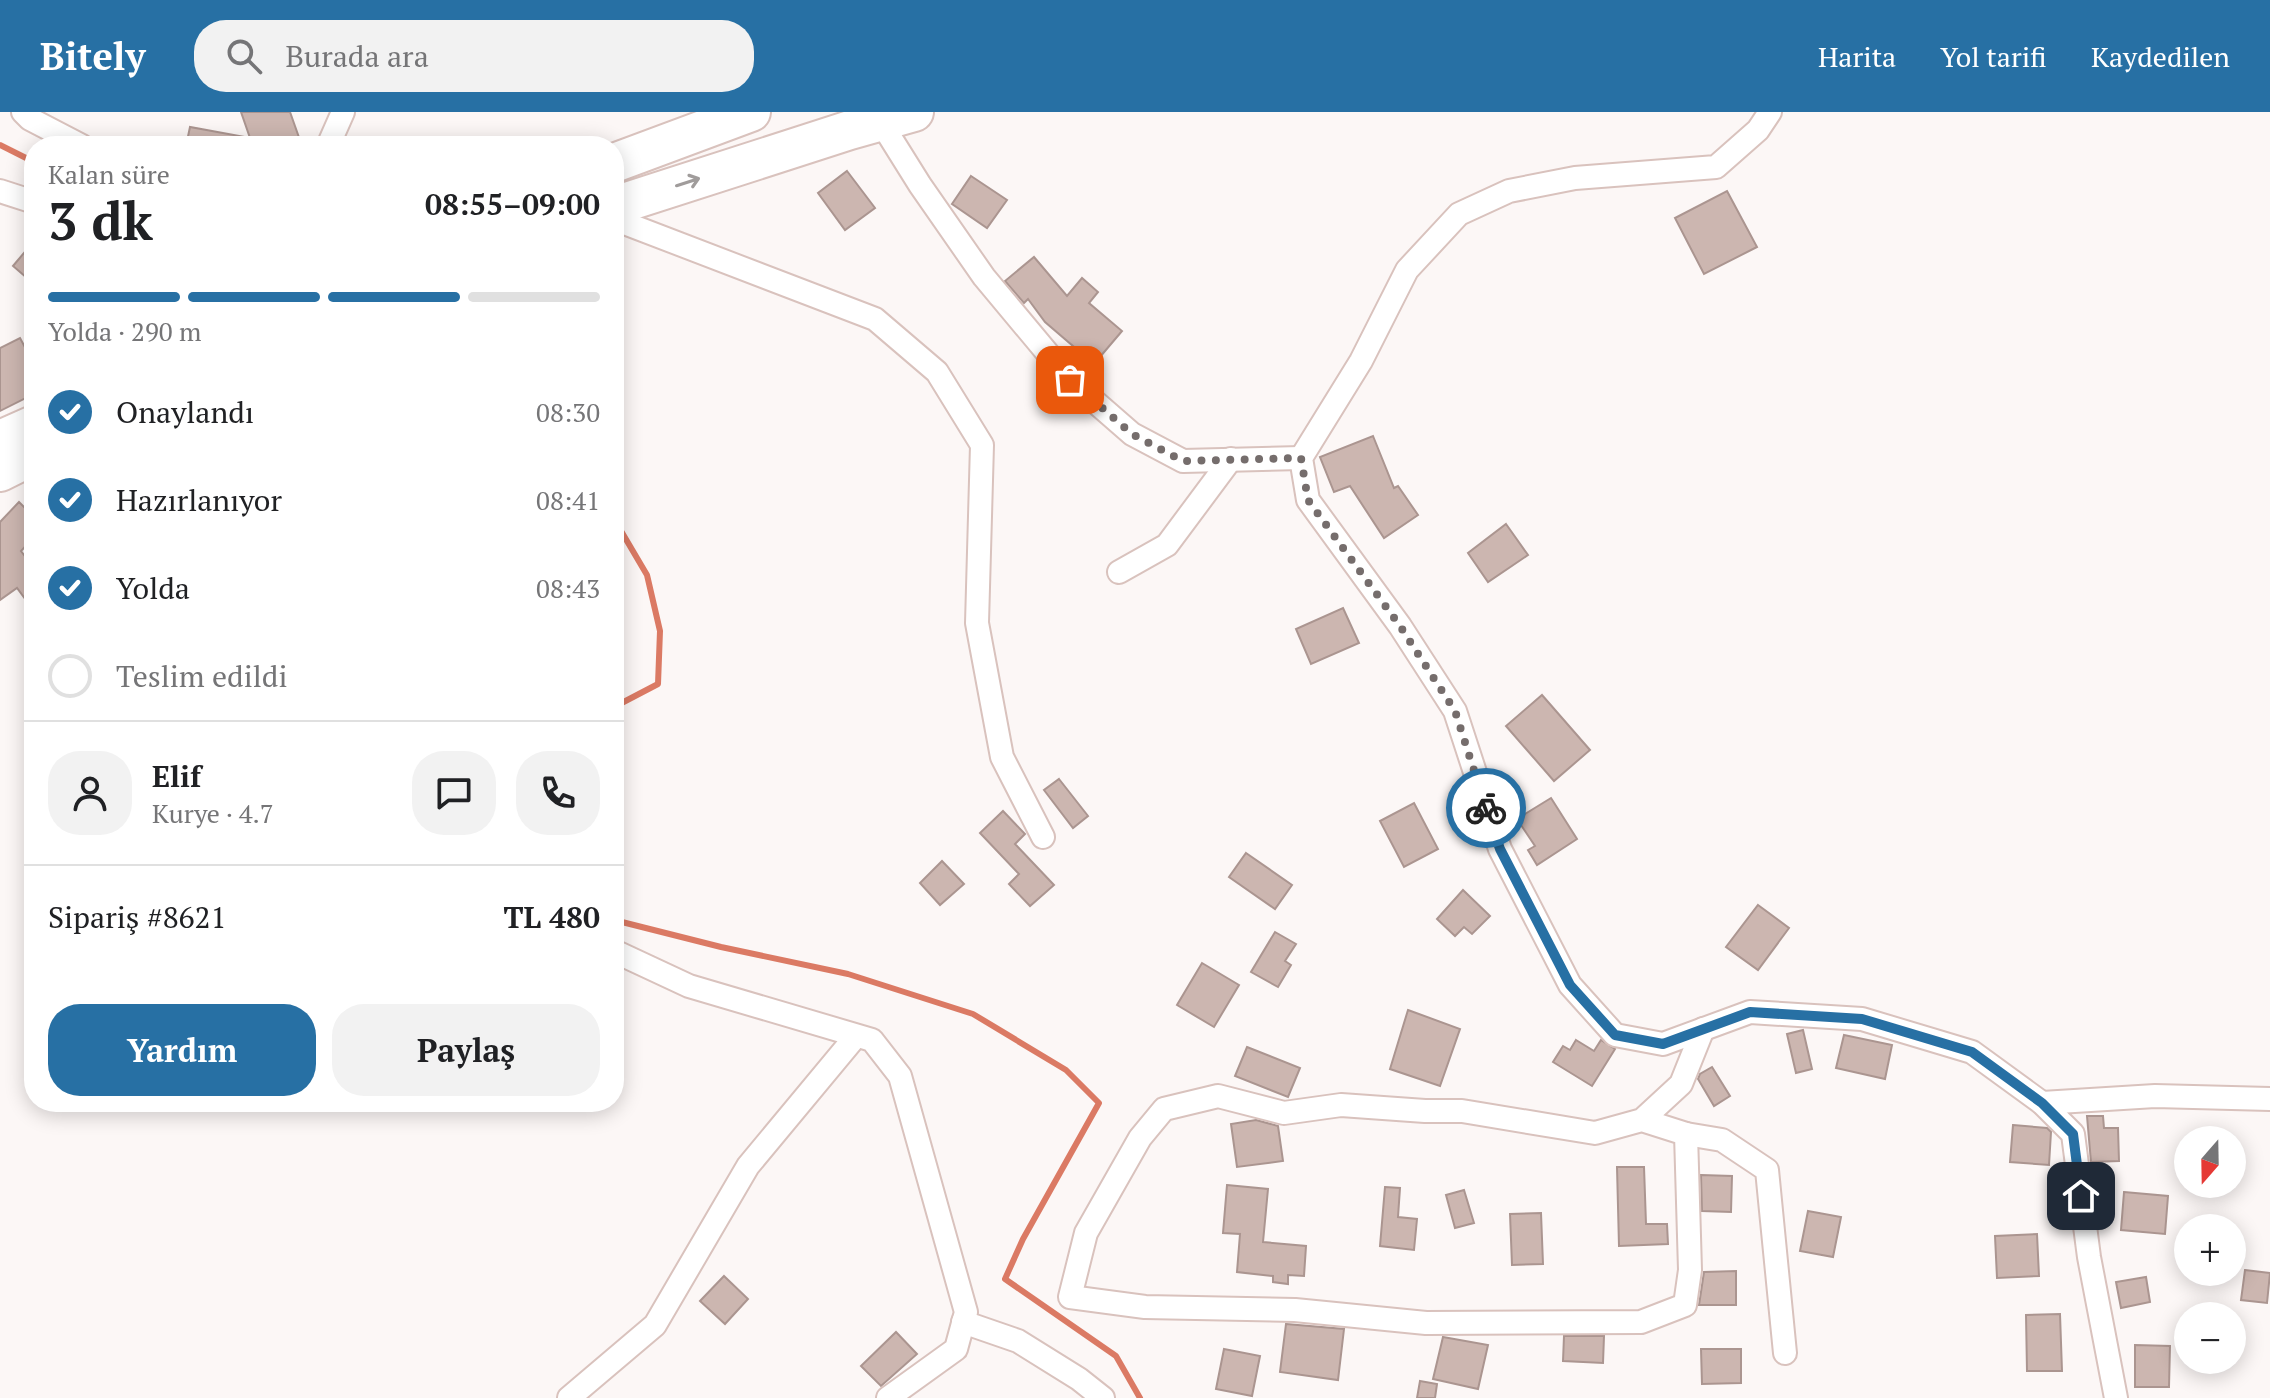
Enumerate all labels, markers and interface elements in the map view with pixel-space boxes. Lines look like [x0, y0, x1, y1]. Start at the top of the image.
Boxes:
search box [194, 20, 754, 92]
text: Bitely [40, 31, 146, 81]
icon: search [222, 34, 266, 78]
text: Burada ara [286, 36, 429, 76]
text: Harita [1818, 38, 1896, 75]
text: Yol tarifi [1940, 38, 2047, 75]
text: Kaydedilen [2091, 38, 2230, 75]
text: Kalan süre [48, 157, 170, 191]
one-way arrow [675, 174, 701, 189]
text: 08:55–09:00 [425, 184, 600, 224]
text: 3 dk [48, 186, 153, 255]
text: Yolda · 290 m [48, 314, 201, 348]
pin [1036, 346, 1104, 414]
icon: bag [1048, 358, 1092, 402]
icon: check [48, 390, 92, 434]
text: Onaylandı [116, 392, 254, 432]
text: 08:30 [536, 395, 600, 429]
icon: check [48, 478, 92, 522]
text: Hazırlanıyor [116, 480, 282, 520]
text: 08:41 [536, 483, 600, 517]
icon: check [48, 566, 92, 610]
text: Yolda [116, 568, 190, 608]
text: 08:43 [536, 571, 600, 605]
text: Teslim edildi [116, 656, 287, 696]
button: person [48, 751, 132, 835]
button: chat [412, 751, 496, 835]
button: phone [516, 751, 600, 835]
text: Elif [152, 756, 201, 796]
courier [1446, 768, 1526, 848]
icon: bike [1464, 786, 1508, 830]
text: Kurye · 4.7 [152, 796, 274, 830]
text: Sipariş #8621 [48, 897, 227, 937]
text: TL 480 [504, 897, 600, 937]
button: Yardım [48, 1004, 316, 1096]
button: Paylaş [332, 1004, 600, 1096]
north arrow [2174, 1126, 2246, 1198]
map controls [2174, 1126, 2246, 1374]
pin [2047, 1162, 2115, 1230]
icon: home [2059, 1174, 2103, 1218]
button: + [2174, 1214, 2246, 1286]
button: − [2174, 1302, 2246, 1374]

